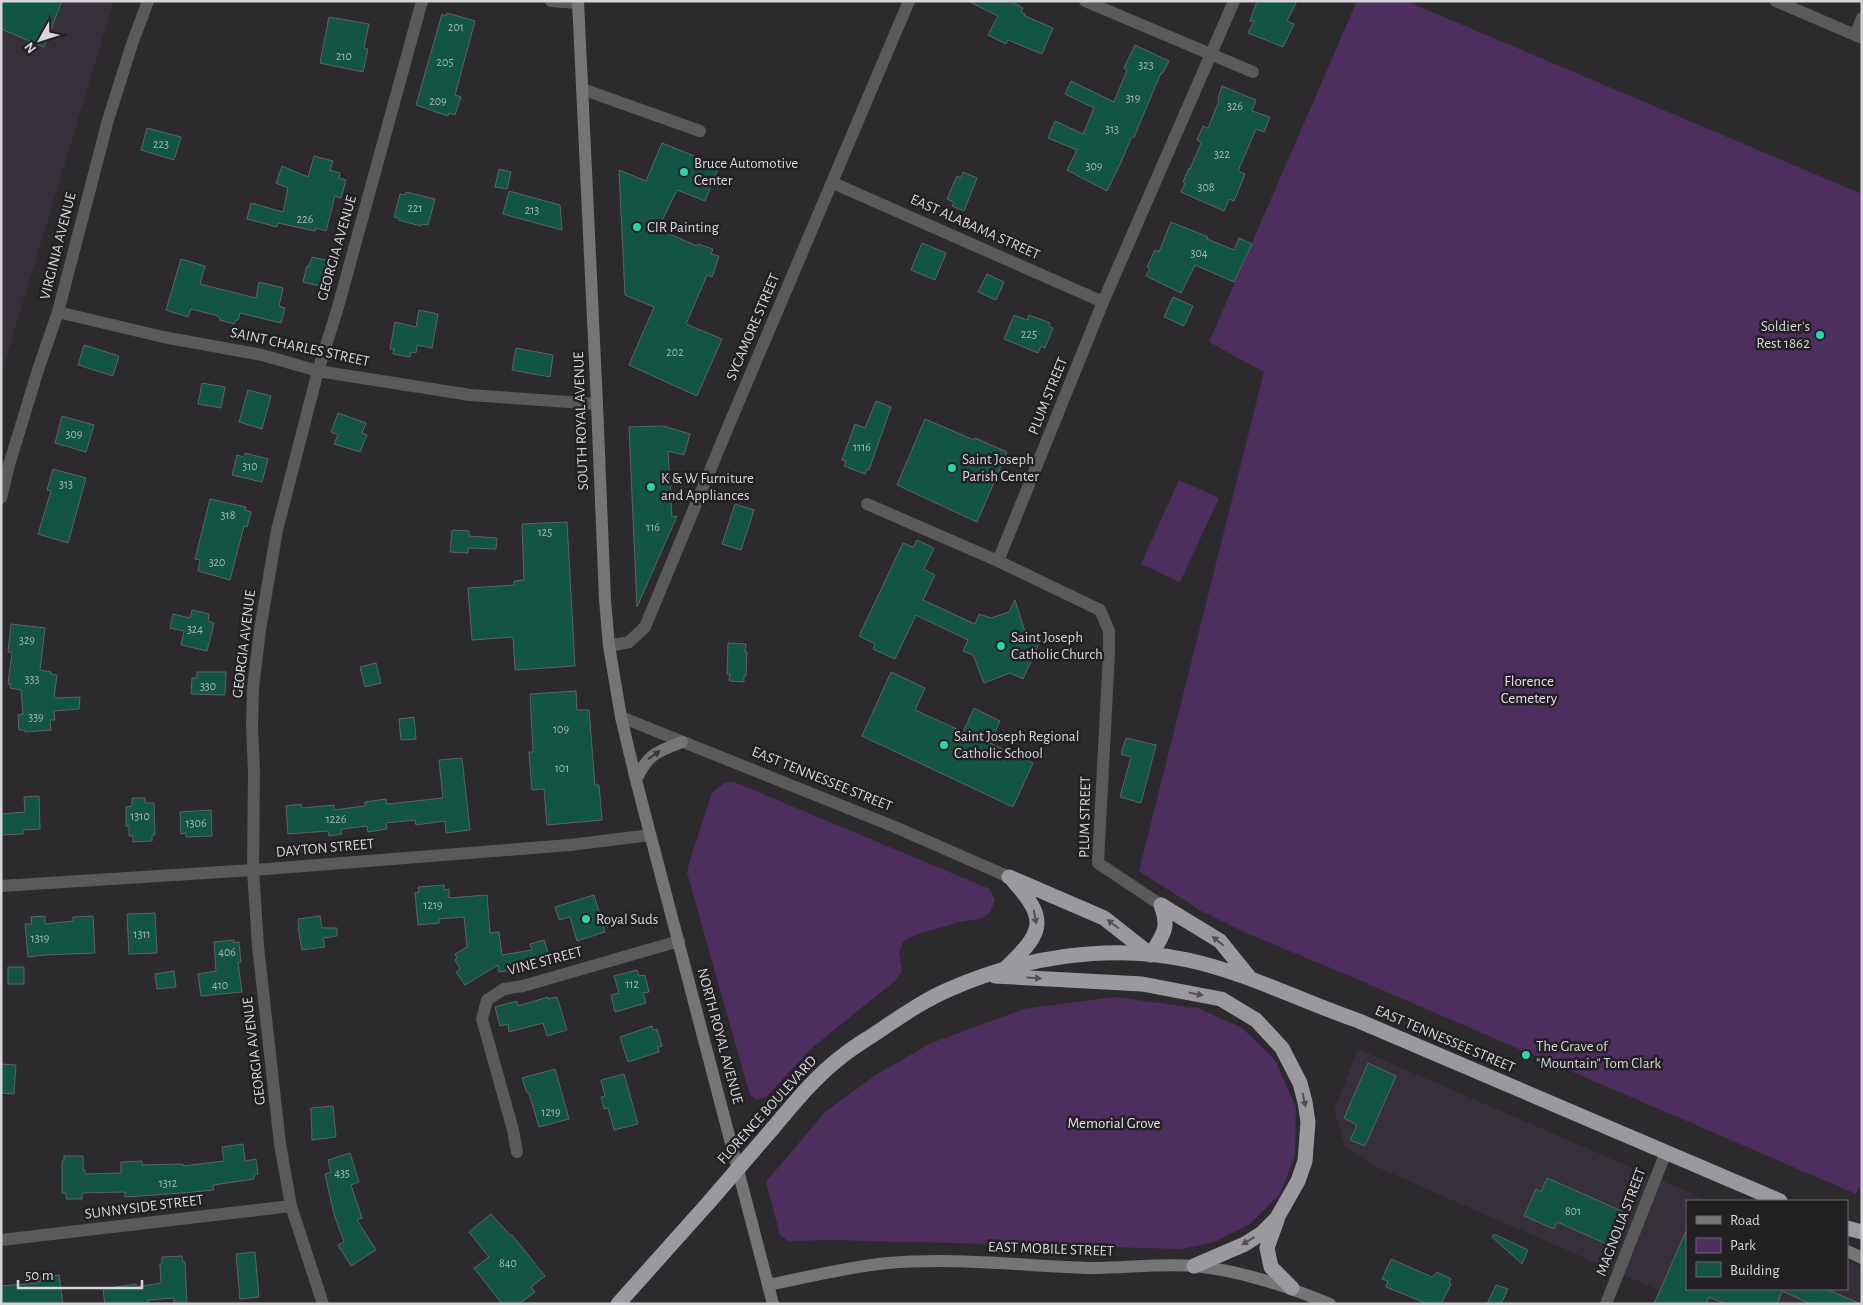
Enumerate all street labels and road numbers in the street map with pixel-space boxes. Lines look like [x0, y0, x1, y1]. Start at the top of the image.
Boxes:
street label: VIRGINIA AVENUE [37, 191, 79, 301]
street label: EAST ALABAMA STREET [908, 192, 1043, 263]
street label: GEORGIA AVENUE [315, 194, 359, 302]
street label: SYCAMORE STREET [724, 271, 783, 383]
street label: SAINT CHARLES STREET [229, 325, 372, 369]
street label: SOUTH ROYAL AVENUE [571, 351, 591, 491]
street label: PLUM STREET [1026, 355, 1071, 437]
street label: GEORGIA AVENUE [230, 589, 258, 699]
street label: EAST TENNESSEE STREET [750, 744, 895, 814]
street label: PLUM STREET [1077, 775, 1093, 858]
street label: DAYTON STREET [275, 836, 375, 860]
street label: VINE STREET [506, 944, 585, 978]
street label: NORTH ROYAL AVENUE [695, 966, 745, 1106]
street label: GEORGIA AVENUE [240, 996, 268, 1106]
street label: EAST TENNESSEE STREET [1373, 1003, 1518, 1076]
street label: FLORENCE BOULEVARD [715, 1053, 820, 1167]
street label: MAGNOLIA STREET [1593, 1165, 1649, 1278]
street label: SUNNYSIDE STREET [84, 1192, 205, 1222]
street label: EAST MOBILE STREET [988, 1239, 1115, 1259]

